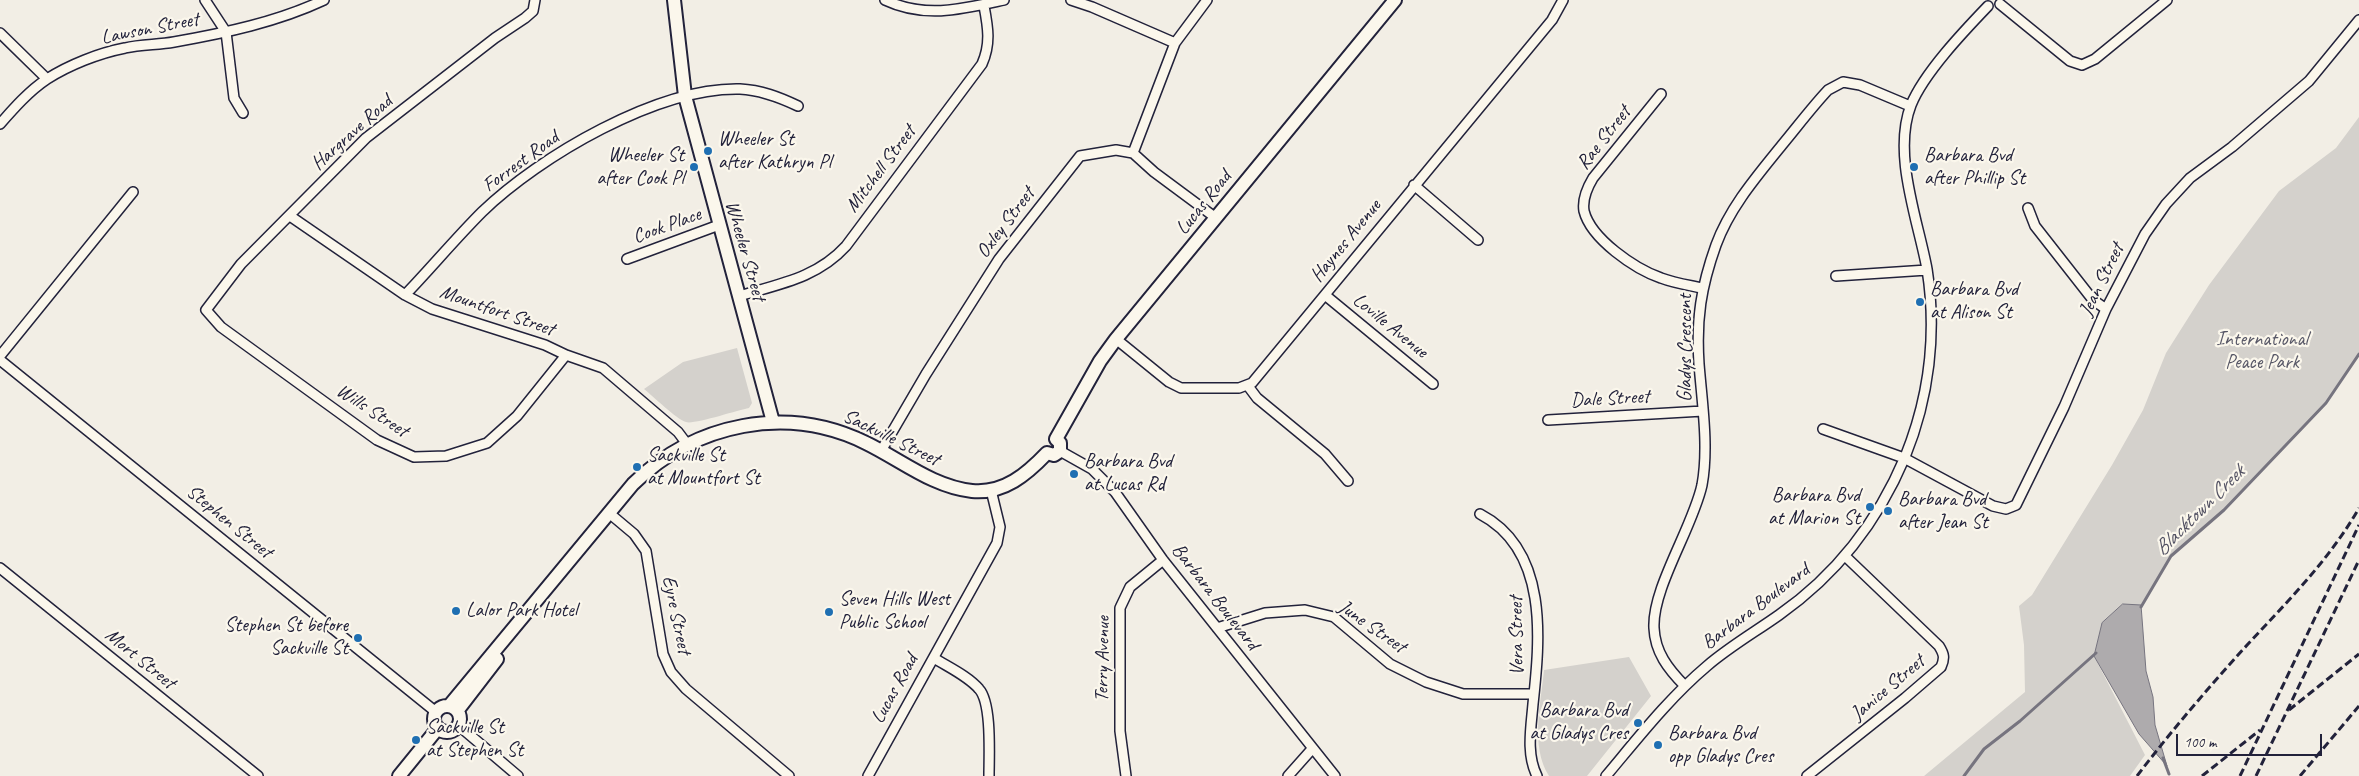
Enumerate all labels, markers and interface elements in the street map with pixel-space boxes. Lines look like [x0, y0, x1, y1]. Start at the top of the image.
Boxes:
street label: Lawson Street [99, 8, 201, 50]
street label: Hargrave Road [306, 90, 398, 176]
street label: Rae Street [1572, 101, 1636, 175]
street label: Mitchell Street [841, 121, 921, 217]
street label: Forrest Road [478, 126, 564, 198]
place label: Wheeler St after Kathryn Pl [718, 128, 831, 175]
place label: Wheeler St after Cook Pl [597, 144, 684, 191]
place label: Barbara Bvd after Phillip St [1924, 144, 2025, 191]
marker: Wheeler St after Kathryn Pl [702, 145, 714, 157]
marker: Wheeler St after Cook Pl [688, 161, 700, 173]
marker: Barbara Bvd after Phillip St [1908, 161, 1920, 173]
street label: Lucas Road [1171, 166, 1237, 240]
street label: Oxley Street [972, 183, 1040, 263]
street label: Haynes Avenue [1305, 195, 1387, 287]
street label: Wheeler Street [719, 198, 771, 304]
street label: Cook Place [630, 203, 704, 249]
street label: Jean Street [2074, 240, 2130, 320]
place label: Barbara Bvd at Alison St [1930, 278, 2018, 325]
street label: Mountfort Street [437, 280, 557, 342]
street label: Loville Avenue [1347, 288, 1433, 364]
street label: Gladys Crescent [1674, 294, 1698, 402]
marker: Barbara Bvd at Alison St [1914, 296, 1926, 308]
park label: International Peace Park [2216, 328, 2308, 375]
street label: Wills Street [332, 379, 412, 443]
street label: Dale Street [1570, 385, 1650, 413]
street label: Sackville Street [839, 404, 943, 472]
place label: Sackville St at Mountfort St [647, 444, 760, 491]
place label: Barbara Bvd at Lucas Rd [1084, 450, 1172, 497]
marker: Sackville St at Mountfort St [631, 461, 643, 473]
water label: Blacktown Creek [2150, 461, 2250, 561]
marker: Barbara Bvd at Lucas Rd [1068, 468, 1080, 480]
street label: Stephen Street [181, 480, 277, 564]
place label: Barbara Bvd at Marion St [1768, 484, 1860, 531]
place label: Barbara Bvd after Jean St [1898, 488, 1988, 535]
marker: Barbara Bvd at Marion St [1864, 501, 1876, 513]
marker: Barbara Bvd after Jean St [1882, 505, 1894, 517]
street label: Barbara Boulevard [1166, 539, 1264, 655]
street label: Barbara Boulevard [1697, 559, 1815, 655]
street label: Eyre Street [656, 574, 696, 656]
place label: Seven Hills West Public School [839, 588, 950, 635]
street label: June Street [1334, 595, 1410, 659]
street label: Vera Street [1504, 596, 1530, 676]
place label: Lalor Park Hotel [466, 599, 577, 623]
marker: Lalor Park Hotel [450, 605, 462, 617]
marker: Seven Hills West Public School [823, 606, 835, 618]
place label: Stephen St before Sackville St [224, 614, 348, 661]
street label: Terry Avenue [1090, 616, 1116, 702]
street label: Mort Street [100, 623, 180, 695]
marker: Stephen St before Sackville St [352, 632, 364, 644]
street label: Lucas Road [866, 650, 924, 728]
street label: Janice Street [1846, 650, 1930, 726]
place label: Barbara Bvd at Gladys Cres [1529, 699, 1628, 746]
place label: Sackville St at Stephen St [426, 716, 523, 763]
marker: Barbara Bvd at Gladys Cres [1632, 717, 1644, 729]
place label: Barbara Bvd opp Gladys Cres [1668, 722, 1773, 769]
scale bar [2179, 724, 2325, 756]
text: 100 m [2184, 733, 2216, 752]
marker: Sackville St at Stephen St [410, 734, 422, 746]
marker: Barbara Bvd opp Gladys Cres [1652, 739, 1664, 751]

